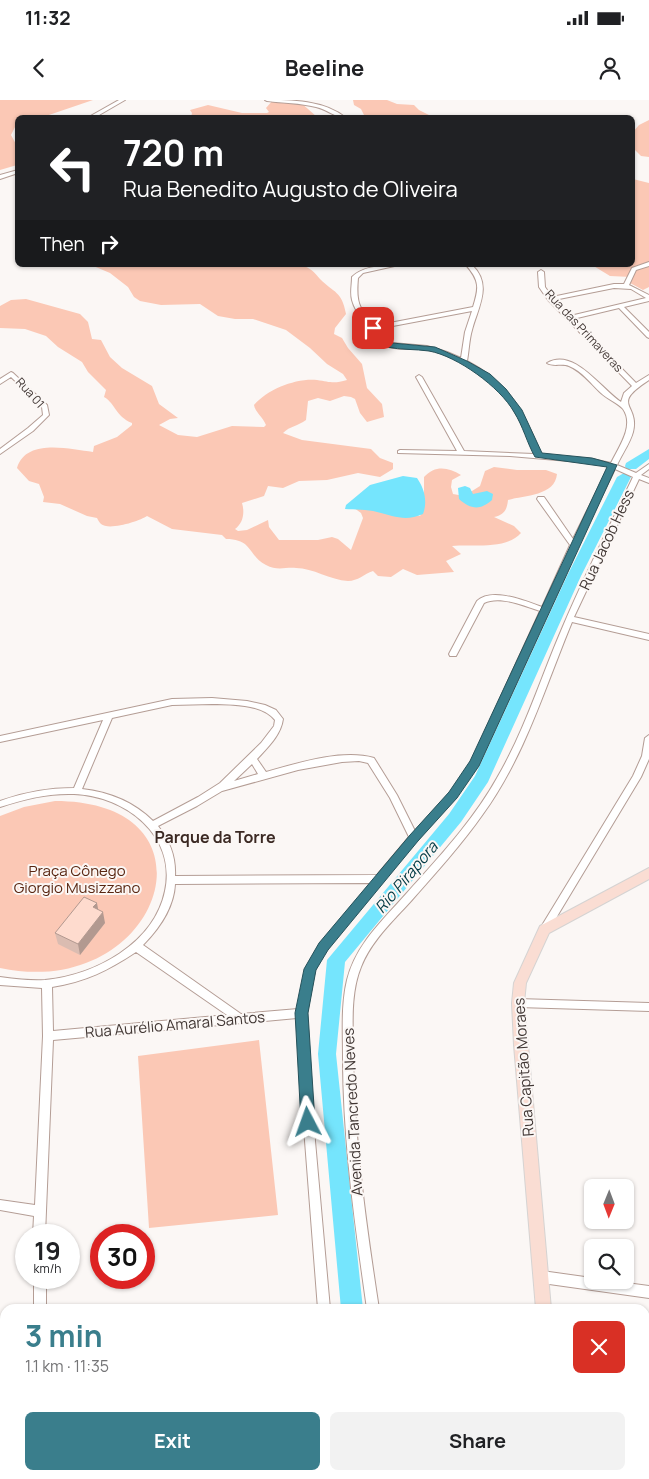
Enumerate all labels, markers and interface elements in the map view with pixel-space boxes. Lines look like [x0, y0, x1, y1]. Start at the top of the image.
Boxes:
text: 11:32 [25, 5, 71, 31]
text: Beeline [285, 53, 364, 83]
icon: back [25, 54, 53, 82]
icon: person [596, 54, 624, 82]
text: 720 m [123, 129, 224, 177]
icon: left [40, 135, 105, 200]
text: Rua Benedito Augusto de Oliveira [123, 174, 458, 204]
icon: right [95, 230, 123, 258]
text: Then [40, 231, 85, 257]
street label: Rua das Primaveras [542, 286, 627, 376]
pin [352, 307, 394, 349]
icon: arrive [359, 314, 387, 342]
street label: Rua 01 [12, 374, 49, 412]
street label: Rua Jacob Hess [574, 486, 639, 593]
district label: Parque da Torre [154, 826, 276, 848]
water label: Rio Pirapora [369, 836, 443, 918]
park label: Praça Cônego Giorgio Musizzano [14, 860, 140, 898]
street label: Rua Capitão Moraes [508, 997, 539, 1137]
street label: Rua Aurélio Amaral Santos [84, 1006, 266, 1043]
street label: Avenida Tancredo Neves [338, 1027, 367, 1197]
position arrow [281, 1095, 333, 1147]
north arrow [584, 1179, 634, 1229]
map controls [584, 1179, 634, 1289]
speed limit sign: 30 [90, 1224, 155, 1289]
text: 19 [34, 1233, 61, 1268]
button: search [584, 1239, 634, 1289]
text: km/h [34, 1260, 61, 1277]
text: 3 min [25, 1315, 103, 1356]
button: close [573, 1321, 625, 1373]
text: 1.1 km · 11:35 [25, 1355, 109, 1377]
button: Exit [25, 1412, 320, 1470]
button: Share [330, 1412, 625, 1470]

